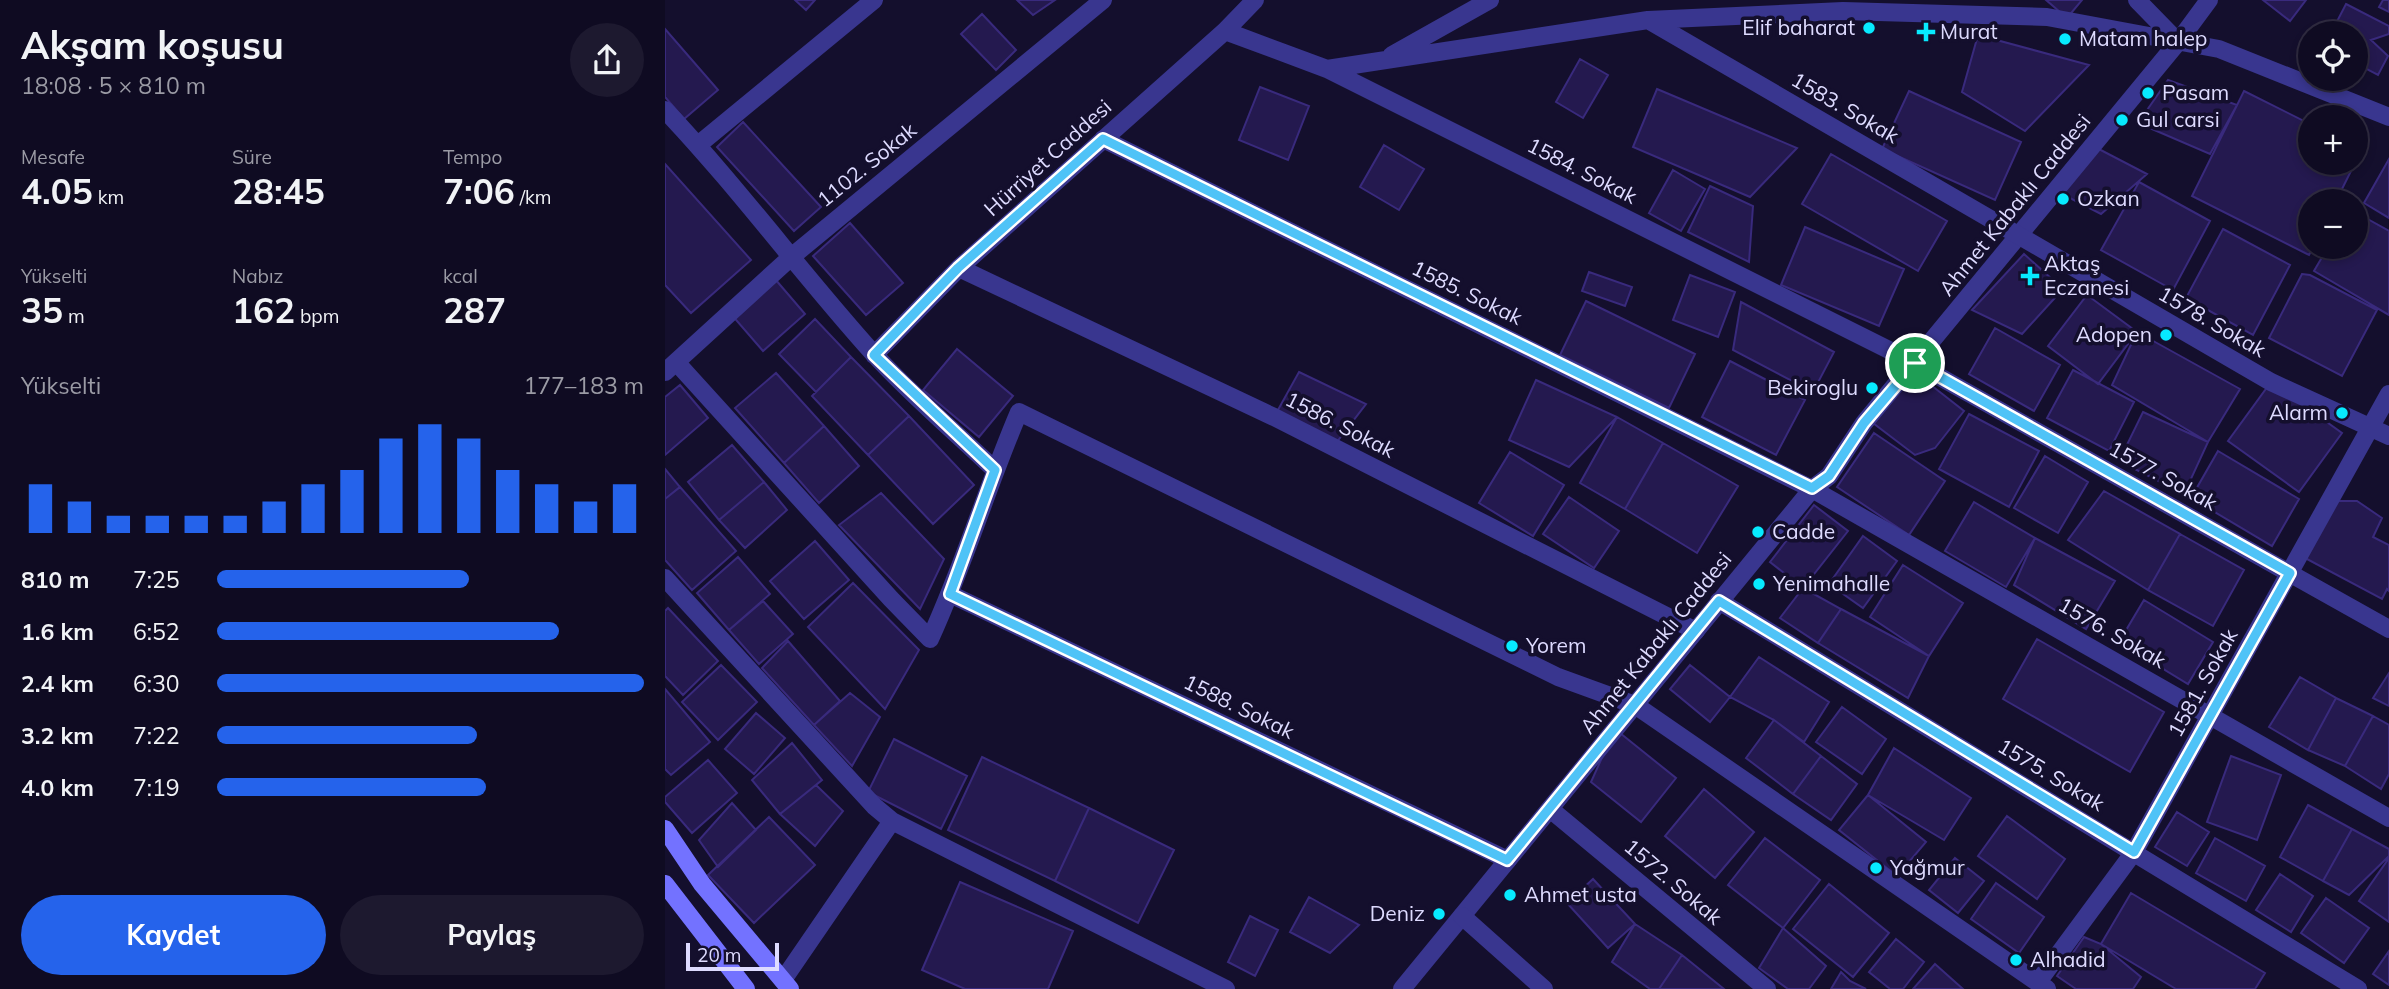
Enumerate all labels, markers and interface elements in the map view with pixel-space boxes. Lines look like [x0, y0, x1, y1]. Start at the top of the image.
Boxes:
place label: Elif baharat [1742, 14, 1855, 40]
place label: Murat [1940, 18, 1998, 44]
marker: Elif baharat [1861, 20, 1877, 36]
text: Akşam koşusu [21, 21, 284, 69]
map controls [2298, 21, 2368, 259]
button: locate [2298, 21, 2368, 91]
button: share [570, 23, 644, 97]
marker: Murat [1918, 24, 1934, 40]
place label: Matam halep [2079, 25, 2207, 51]
marker: Matam halep [2057, 31, 2073, 47]
street label: 1583. Sokak [1787, 66, 1904, 148]
text: 18:08 · 5 × 810 m [21, 71, 206, 100]
place label: Pasam [2162, 79, 2229, 105]
marker: Pasam [2140, 85, 2156, 101]
street label: Hürriyet Caddesi [978, 93, 1116, 221]
button: + [2298, 105, 2368, 175]
place label: Gul carsi [2136, 106, 2220, 132]
street label: Ahmet Kabaklı Caddesi [1933, 108, 2096, 301]
marker: Gul carsi [2114, 112, 2130, 128]
street label: 1102. Sokak [812, 116, 921, 212]
street label: 1584. Sokak [1523, 131, 1642, 209]
text: Mesafe [21, 145, 85, 169]
text: Süre [232, 145, 272, 169]
text: Tempo [443, 145, 502, 169]
text: 4.05 [21, 169, 93, 213]
text: 28:45 [232, 169, 325, 213]
text: 7:06 [443, 169, 515, 213]
text: km [93, 185, 124, 209]
text: /km [515, 185, 552, 209]
place label: Ozkan [2077, 185, 2140, 211]
button: − [2298, 189, 2368, 259]
marker: Ozkan [2055, 191, 2071, 207]
place label: Aktaş Eczanesi [2044, 250, 2129, 300]
street label: 1585. Sokak [1408, 254, 1527, 330]
text: Yükselti [21, 264, 87, 288]
text: Nabız [232, 264, 283, 288]
text: kcal [443, 264, 478, 288]
marker: Aktaş Eczanesi [2022, 268, 2038, 284]
street label: 1578. Sokak [2154, 280, 2271, 362]
text: 35 [21, 288, 63, 332]
text: 162 [232, 288, 295, 332]
text: 287 [443, 288, 506, 332]
text: m [63, 304, 85, 328]
text: bpm [295, 304, 339, 328]
place label: Adopen [2076, 321, 2152, 347]
marker: Adopen [2158, 327, 2174, 343]
pin [1885, 333, 1945, 393]
icon: arrive [1896, 344, 1934, 382]
text: Yükselti [21, 371, 101, 400]
text: 177–183 m [523, 371, 644, 400]
place label: Bekiroglu [1767, 374, 1858, 400]
marker: Bekiroglu [1864, 380, 1880, 396]
street label: 1586. Sokak [1281, 385, 1400, 463]
place label: Alarm [2269, 399, 2328, 425]
marker: Alarm [2334, 405, 2350, 421]
street label: 1577. Sokak [2105, 435, 2222, 516]
place label: Cadde [1772, 518, 1835, 544]
marker: Cadde [1750, 524, 1766, 540]
street label: Ahmet Kabaklı Caddesi [1574, 546, 1737, 739]
text: 810 m [21, 565, 89, 594]
text: 7:25 [133, 565, 180, 594]
place label: Yenimahalle [1772, 570, 1890, 596]
marker: Yenimahalle [1751, 576, 1767, 592]
street label: 1576. Sokak [2054, 591, 2171, 673]
text: 1.6 km [21, 617, 94, 646]
text: 6:52 [133, 617, 180, 646]
street label: 1581. Sokak [2162, 624, 2243, 741]
place label: Yorem [1525, 632, 1586, 658]
marker: Yorem [1504, 638, 1520, 654]
street label: 1588. Sokak [1180, 668, 1299, 744]
text: 2.4 km [21, 669, 94, 698]
text: 6:30 [133, 669, 180, 698]
text: 3.2 km [21, 721, 94, 750]
text: 7:22 [133, 721, 180, 750]
street label: 1575. Sokak [1993, 732, 2110, 816]
text: 4.0 km [21, 773, 94, 802]
text: 7:19 [133, 773, 180, 802]
street label: 1572. Sokak [1619, 833, 1728, 930]
place label: Yağmur [1889, 854, 1965, 880]
marker: Yağmur [1868, 860, 1884, 876]
place label: Ahmet usta [1524, 881, 1637, 907]
marker: Ahmet usta [1502, 887, 1518, 903]
button: Kaydet [21, 895, 326, 975]
button: Paylaş [340, 895, 644, 975]
place label: Deniz [1370, 900, 1425, 926]
marker: Deniz [1431, 906, 1447, 922]
scale bar [686, 940, 779, 972]
text: 20 m [697, 943, 741, 967]
place label: Alhadid [2030, 946, 2106, 972]
marker: Alhadid [2008, 952, 2024, 968]

